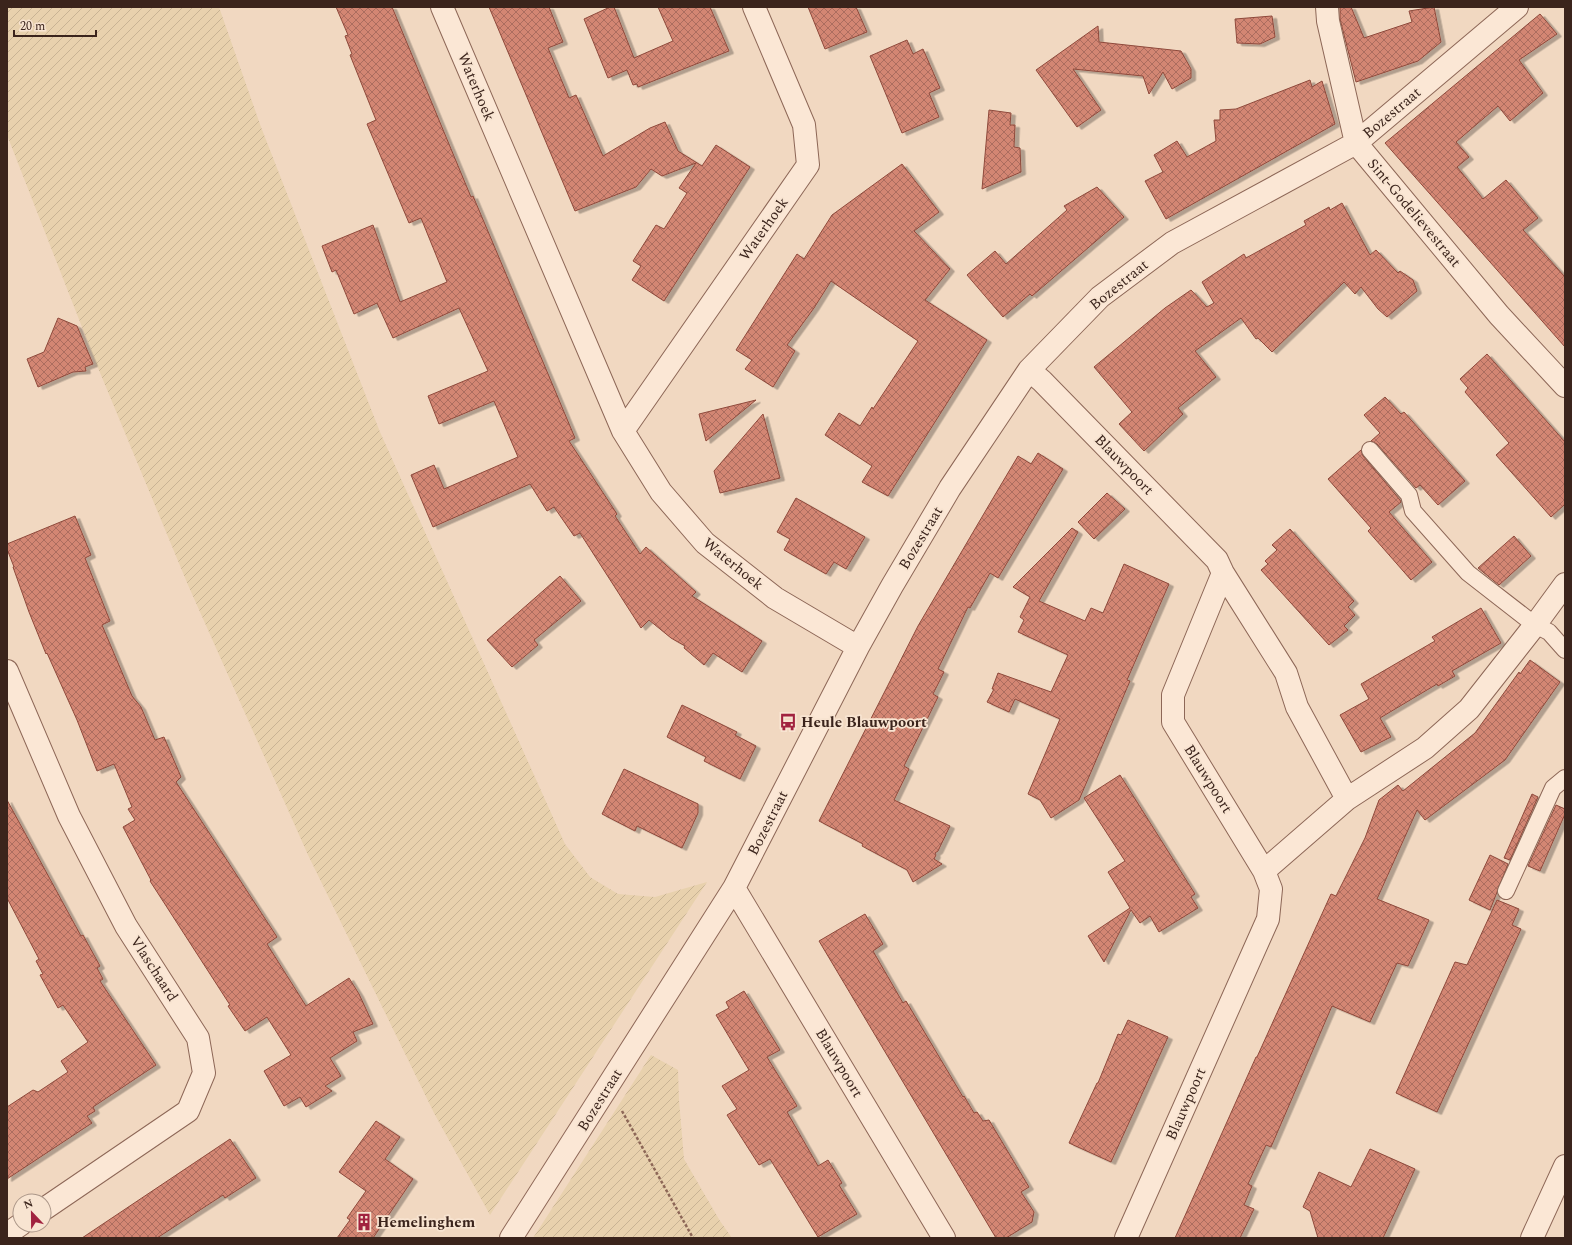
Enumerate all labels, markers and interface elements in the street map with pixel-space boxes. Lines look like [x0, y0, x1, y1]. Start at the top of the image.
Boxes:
scale bar [14, 12, 96, 38]
text: 20 m [20, 17, 45, 36]
street label: Waterhoek [451, 49, 501, 125]
street label: Bozestraat [1358, 82, 1426, 144]
street label: Sint-Godelievestraat [1361, 153, 1467, 273]
street label: Waterhoek [734, 193, 794, 265]
street label: Bozestraat [1084, 254, 1154, 316]
street label: Blauwpoort [1089, 429, 1159, 501]
street label: Bozestraat [893, 502, 949, 574]
street label: Waterhoek [697, 532, 769, 596]
place label: Heule Blauwpoort [801, 711, 927, 734]
bus stop icon: Heule Blauwpoort [778, 712, 798, 732]
street label: Blauwpoort [1178, 740, 1238, 818]
street label: Bozestraat [742, 787, 794, 859]
street label: Vlaschaard [124, 932, 184, 1006]
street label: Blauwpoort [809, 1024, 869, 1102]
street label: Bozestraat [572, 1064, 628, 1136]
street label: Blauwpoort [1160, 1064, 1212, 1144]
north arrow [12, 1193, 52, 1233]
text: N [21, 1195, 36, 1214]
place label: Hemelinghem [377, 1211, 476, 1234]
building icon: Hemelinghem [354, 1212, 374, 1232]

